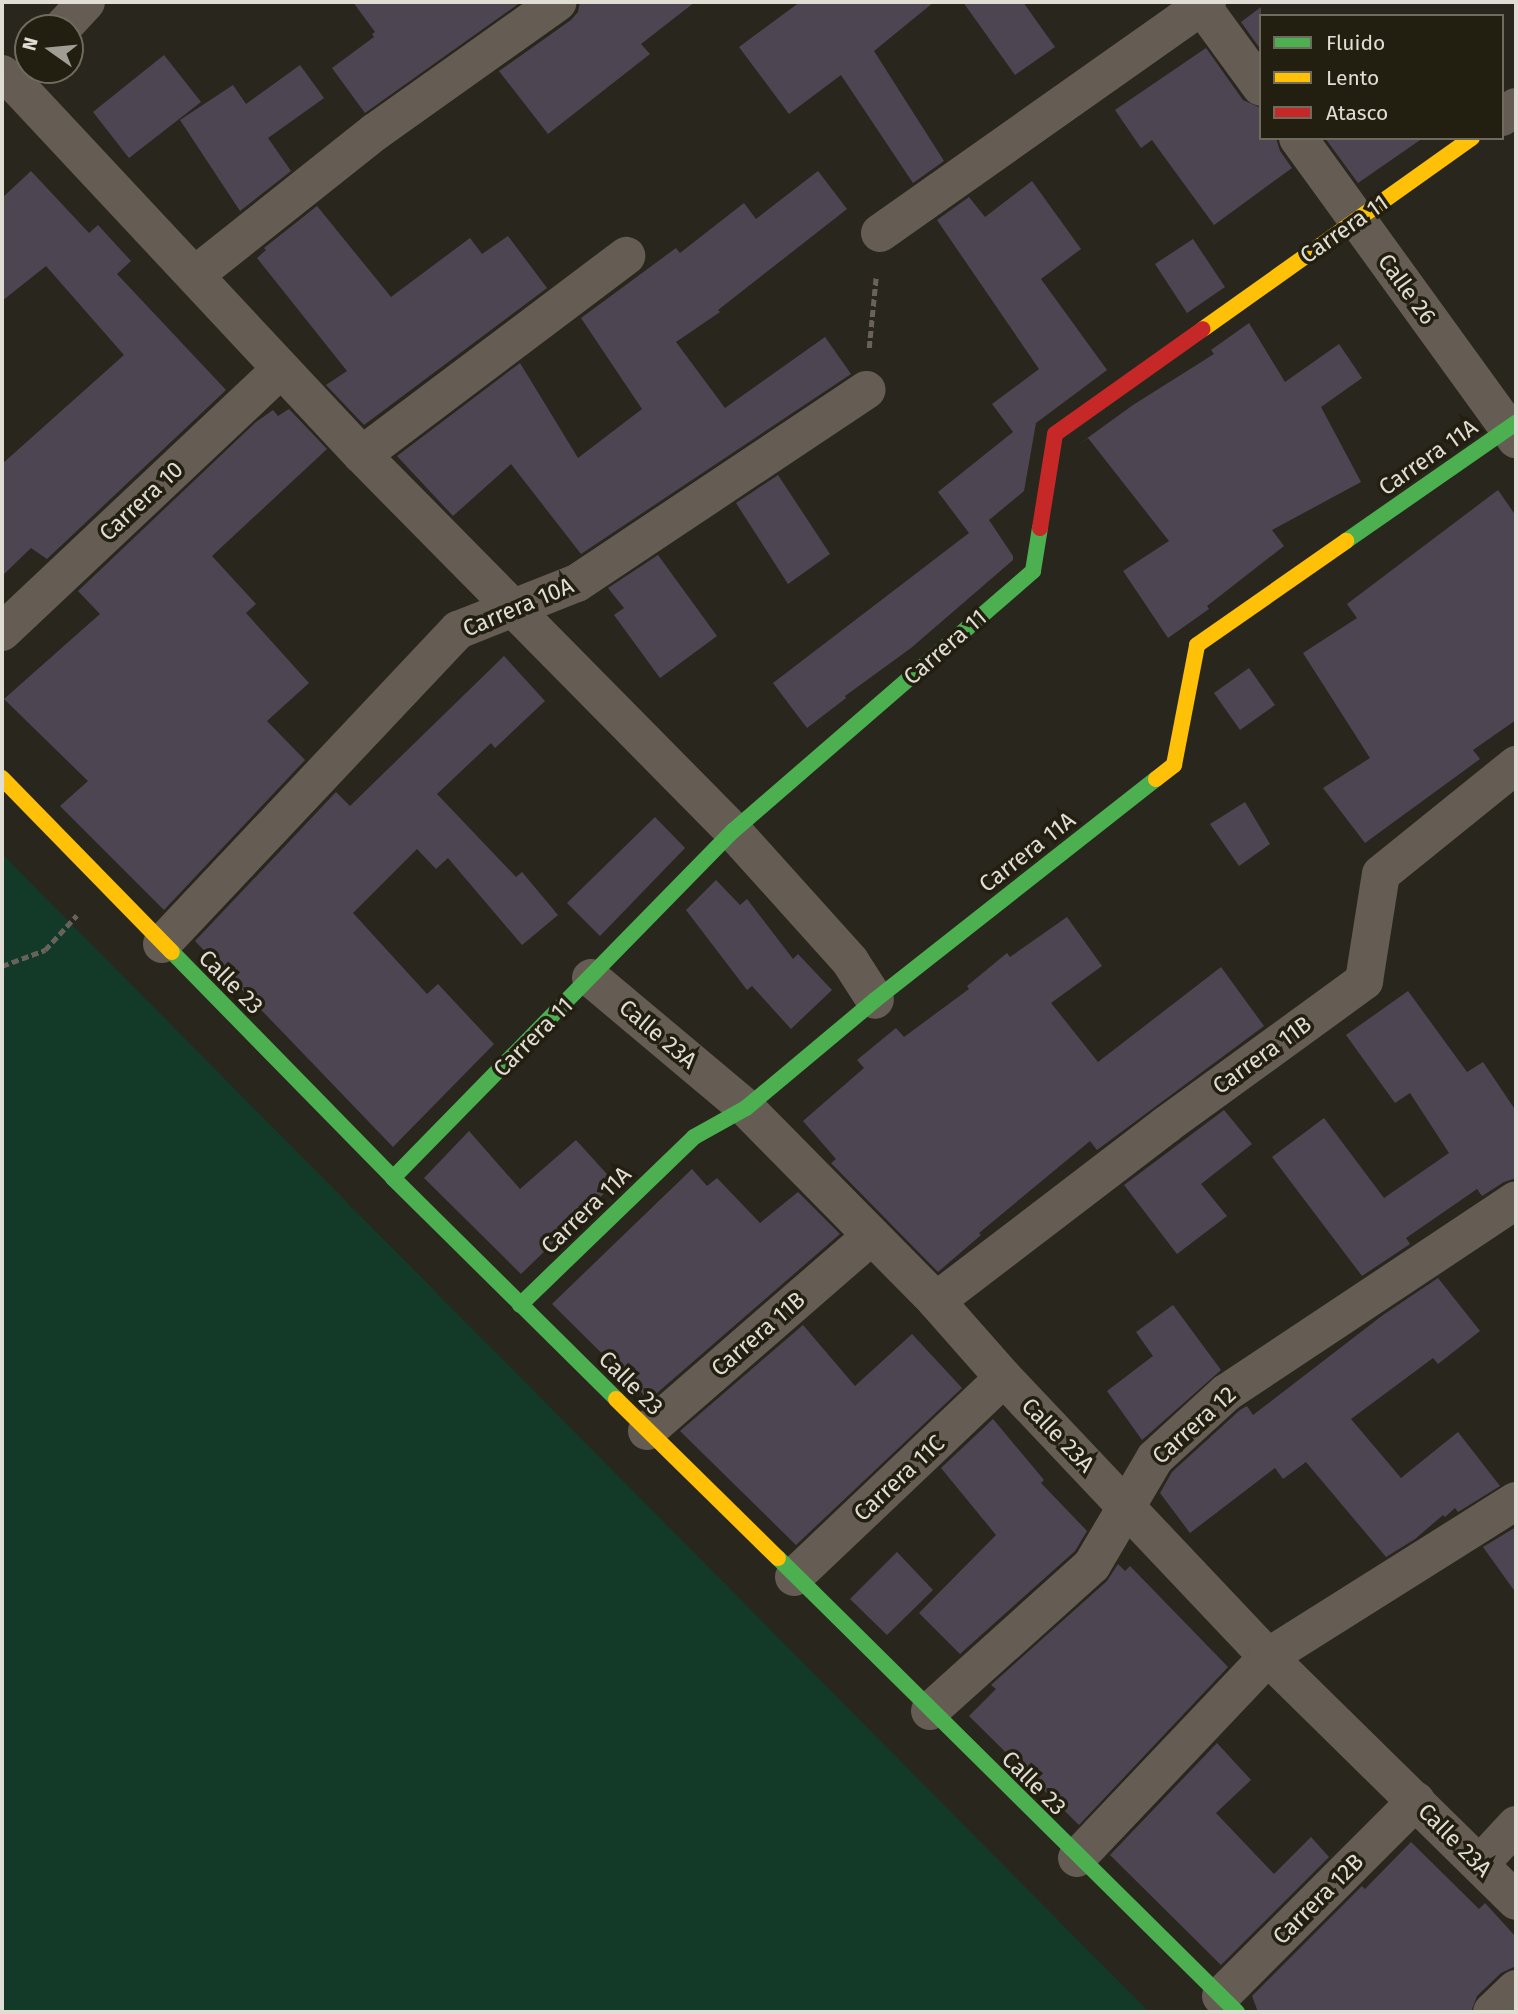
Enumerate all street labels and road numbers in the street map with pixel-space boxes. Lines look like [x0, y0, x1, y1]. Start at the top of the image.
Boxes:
street label: Carrera 11 [1295, 189, 1393, 269]
street label: Calle 26 [1372, 248, 1442, 330]
street label: Carrera 11A [1373, 413, 1483, 501]
street label: Carrera 10 [93, 455, 189, 547]
street label: Carrera 10A [459, 571, 577, 643]
street label: Carrera 11 [898, 603, 992, 691]
street label: Carrera 11A [974, 806, 1080, 898]
street label: Calle 23 [193, 944, 269, 1020]
street label: Carrera 11 [488, 992, 578, 1082]
street label: Calle 23A [614, 994, 702, 1074]
street label: Carrera 11B [1207, 1010, 1317, 1100]
street label: Carrera 11A [535, 1160, 637, 1260]
street label: Carrera 11B [706, 1286, 810, 1382]
street label: Calle 23 [593, 1345, 669, 1421]
street label: Carrera 12 [1147, 1380, 1241, 1470]
street label: Calle 23A [1016, 1392, 1100, 1478]
street label: Carrera 11C [848, 1429, 950, 1527]
street label: Calle 23 [996, 1745, 1072, 1821]
street label: Calle 23A [1412, 1797, 1498, 1883]
street label: Carrera 12B [1267, 1848, 1369, 1950]

